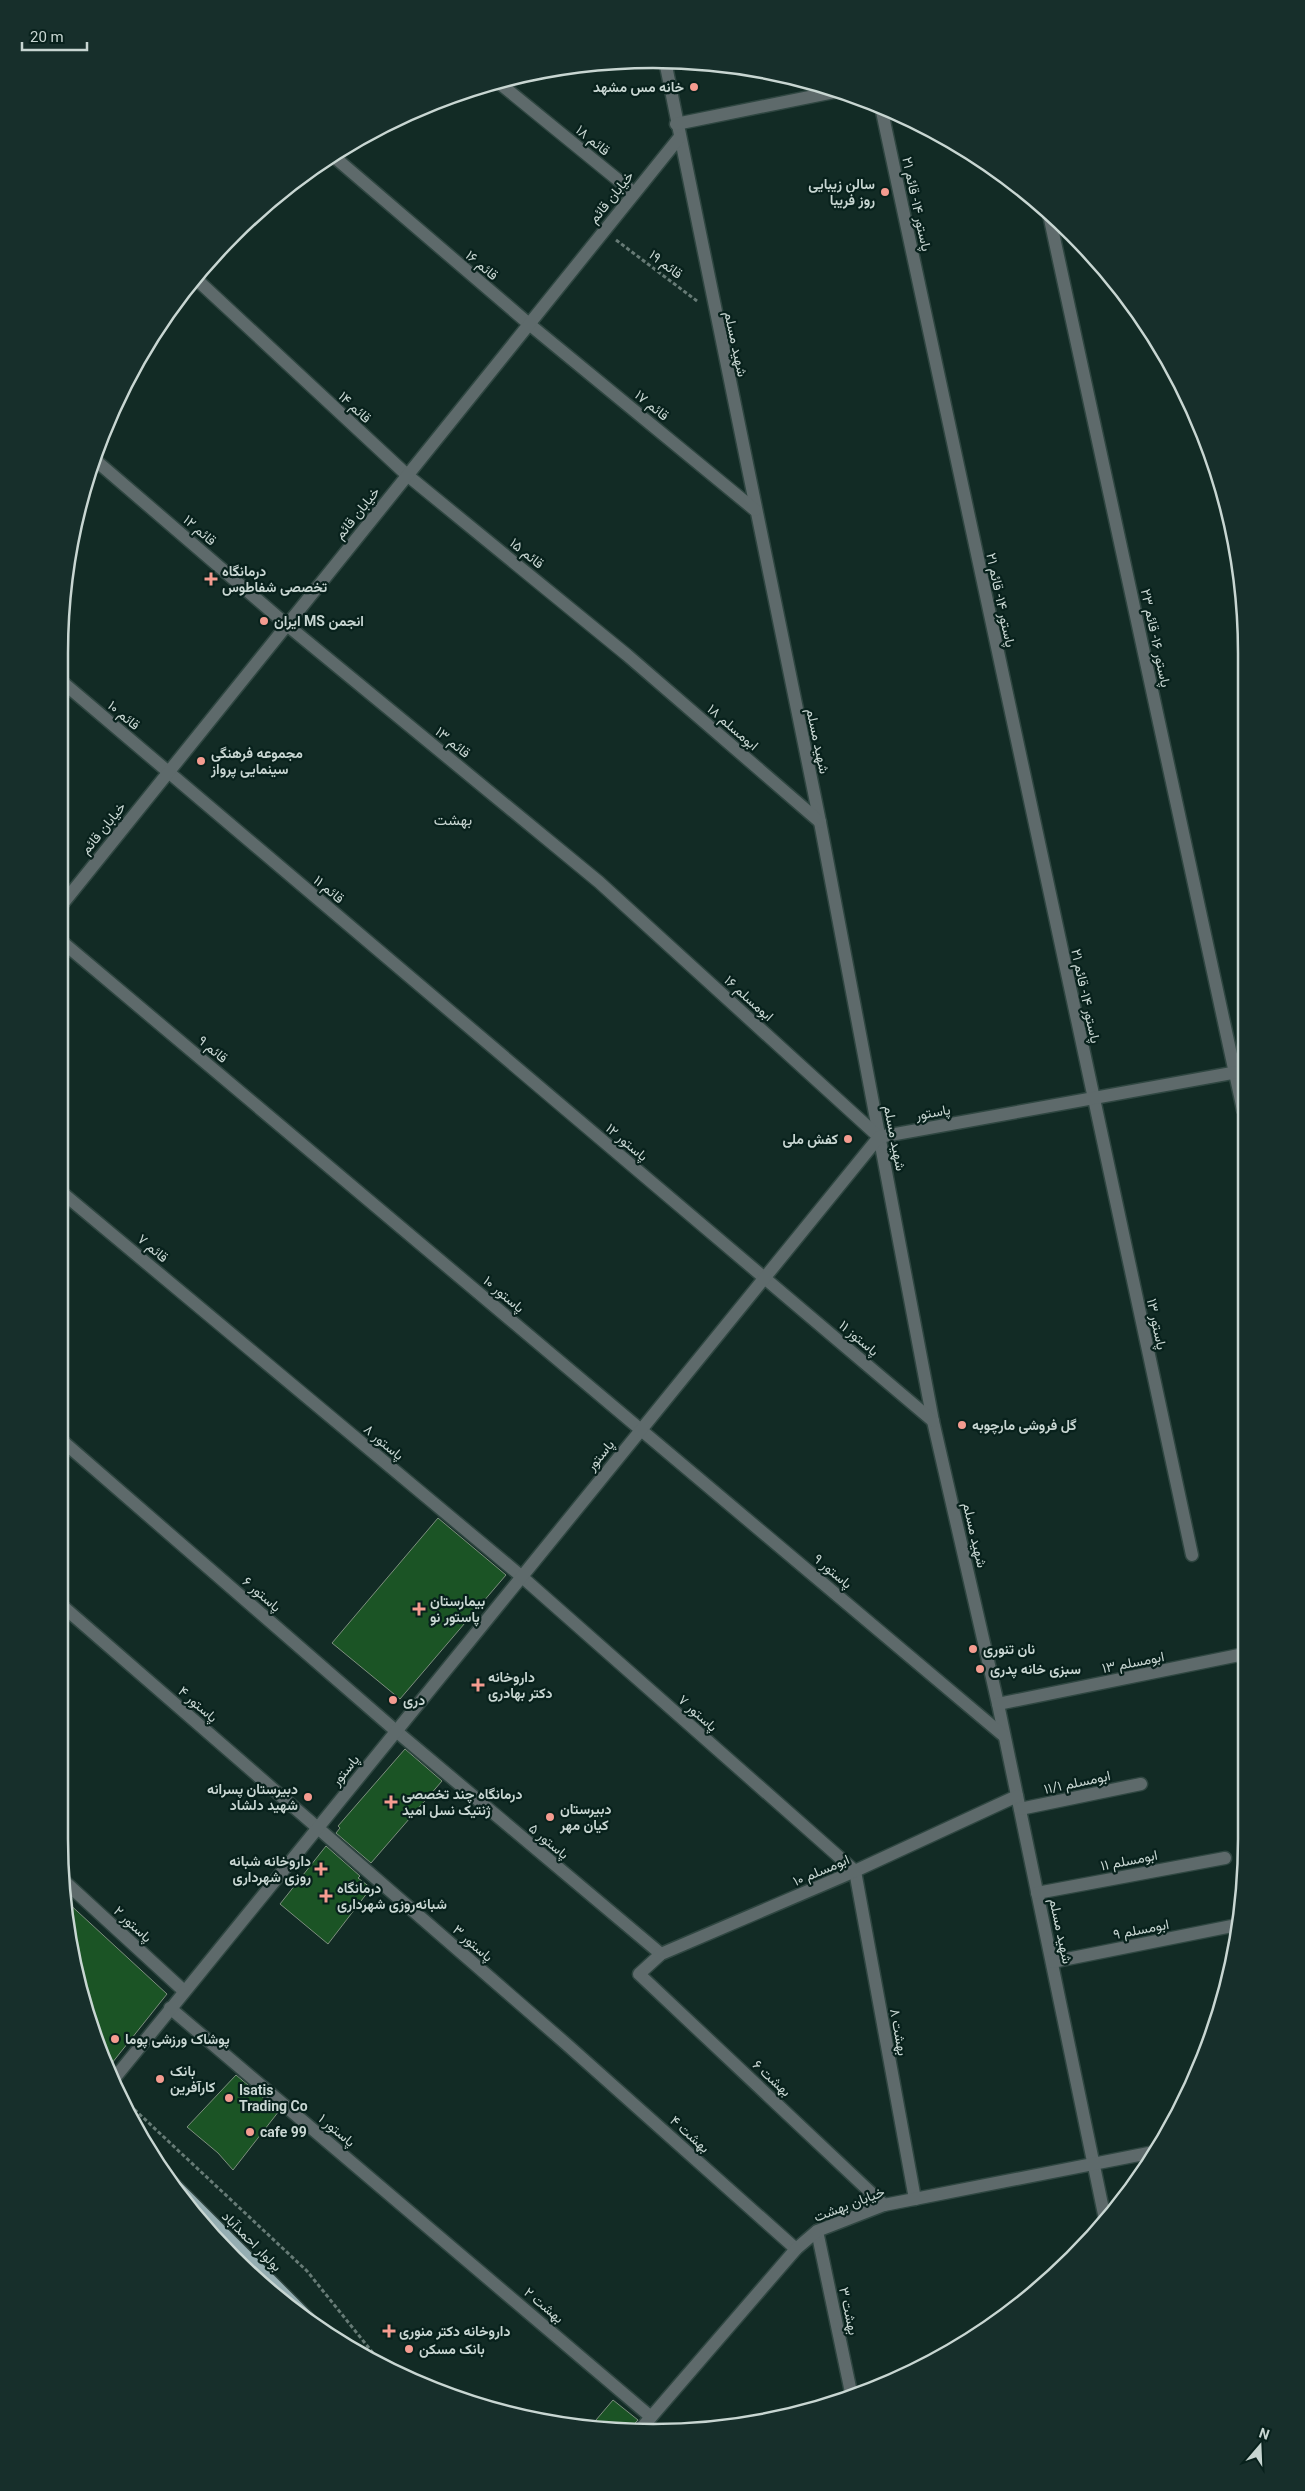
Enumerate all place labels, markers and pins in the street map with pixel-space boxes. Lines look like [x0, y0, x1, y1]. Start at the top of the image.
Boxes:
place label: خانه مس مشهد [593, 79, 684, 96]
marker: خانه مس مشهد [688, 81, 700, 93]
place label: سالن زیبایی روز فریبا [808, 176, 875, 209]
marker: سالن زیبایی روز فریبا [879, 186, 891, 198]
place label: درمانگاه تخصصی شفاطوس [222, 563, 328, 596]
marker: درمانگاه تخصصی شفاطوس [204, 572, 218, 586]
place label: ایران MS انجمن [274, 613, 364, 630]
marker: ایران MS انجمن [258, 615, 270, 627]
place label: مجموعه فرهنگی سینمایی پرواز [210, 745, 303, 779]
marker: مجموعه فرهنگی سینمایی پرواز [195, 755, 207, 767]
place label: کفش ملی [782, 1131, 838, 1148]
marker: کفش ملی [842, 1133, 854, 1145]
place label: گل فروشی مارچوبه [972, 1417, 1077, 1435]
marker: گل فروشی مارچوبه [956, 1419, 968, 1431]
place label: بیمارستان پاستور نو [430, 1593, 485, 1627]
marker: بیمارستان پاستور نو [412, 1602, 426, 1616]
place label: نان تنوری [983, 1641, 1035, 1658]
marker: نان تنوری [967, 1643, 979, 1655]
place label: سبزی خانه پدری [990, 1661, 1081, 1679]
marker: سبزی خانه پدری [974, 1663, 986, 1675]
place label: داروخانه دکتر بهادری [488, 1669, 552, 1702]
marker: داروخانه دکتر بهادری [472, 1679, 484, 1691]
place label: دری [403, 1692, 425, 1709]
marker: دری [387, 1694, 399, 1706]
place label: دبیرستان پسرانه شهید دلشاد [207, 1781, 298, 1814]
place label: درمانگاه چند تخصصی ژنتیک نسل امید [402, 1786, 522, 1819]
marker: دبیرستان پسرانه شهید دلشاد [302, 1791, 314, 1803]
marker: درمانگاه چند تخصصی ژنتیک نسل امید [384, 1795, 398, 1809]
place label: دبیرستان کیان مهر [559, 1801, 611, 1834]
marker: دبیرستان کیان مهر [544, 1811, 556, 1823]
place label: داروخانه شبانه روزی شهرداری [229, 1853, 311, 1886]
marker: داروخانه شبانه روزی شهرداری [315, 1863, 327, 1875]
place label: درمانگاه شبانه‌روزی شهرداری [337, 1880, 447, 1913]
marker: درمانگاه شبانه‌روزی شهرداری [319, 1889, 333, 1903]
place label: پوشاک ورزشی پوما [125, 2031, 230, 2049]
marker: پوشاک ورزشی پوما [109, 2033, 121, 2045]
place label: بانک کارآفرین [170, 2063, 215, 2096]
marker: بانک کارآفرین [154, 2073, 166, 2085]
place label: Isatis Trading Co [239, 2082, 308, 2114]
marker: Isatis Trading Co [223, 2092, 235, 2104]
place label: cafe 99 [260, 2124, 307, 2140]
marker: cafe 99 [244, 2126, 256, 2138]
place label: داروخانه دکتر منوری [399, 2323, 510, 2340]
marker: داروخانه دکتر منوری [383, 2325, 395, 2337]
place label: بانک مسکن [419, 2341, 485, 2358]
marker: بانک مسکن [403, 2343, 415, 2355]

